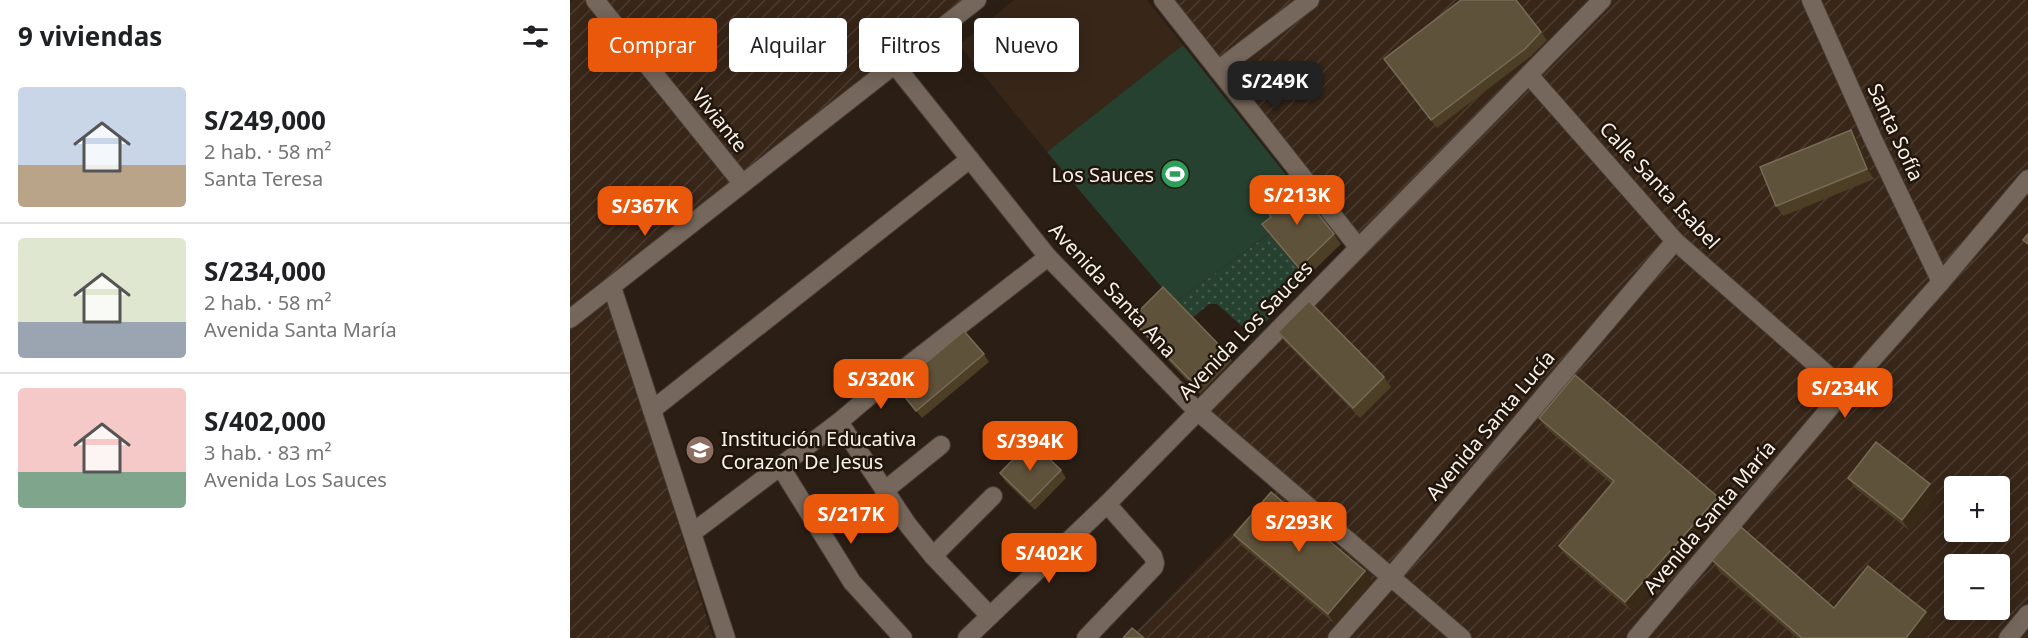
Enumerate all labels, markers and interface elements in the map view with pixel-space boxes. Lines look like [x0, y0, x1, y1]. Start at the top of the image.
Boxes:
text: 9 viviendas [18, 18, 162, 54]
chip: Comprar [588, 18, 717, 72]
chip: Alquilar [729, 18, 847, 72]
chip: Filtros [859, 18, 962, 72]
chip: Nuevo [974, 18, 1079, 72]
icon: filters [519, 20, 552, 53]
pin: S/249K [1226, 61, 1324, 112]
text: S/249K [1242, 67, 1308, 94]
street label: Santa Sofía [1862, 79, 1930, 185]
street label: Viviante [686, 83, 754, 157]
text: S/249,000 [204, 102, 326, 138]
icon: home [66, 111, 138, 183]
street label: Calle Santa Isabel [1594, 115, 1726, 255]
text: 2 hab. · 58 m² [204, 138, 331, 165]
sports icon: Los Sauces [1159, 158, 1191, 190]
place label: Los Sauces [1052, 161, 1154, 188]
text: Santa Teresa [204, 165, 323, 192]
pin: S/213K [1248, 175, 1346, 226]
text: S/213K [1264, 181, 1330, 208]
pin: S/367K [596, 186, 694, 237]
text: S/367K [612, 192, 678, 219]
street label: Avenida Santa Ana [1043, 217, 1183, 363]
text: S/234,000 [204, 253, 326, 289]
street label: Avenida Los Sauces [1172, 255, 1318, 405]
icon: home [66, 262, 138, 334]
text: 2 hab. · 58 m² [204, 289, 331, 316]
text: Avenida Santa María [204, 316, 397, 343]
street label: Avenida Santa Lucía [1419, 345, 1561, 505]
pin: S/320K [832, 359, 930, 410]
text: S/320K [848, 365, 914, 392]
pin: S/234K [1796, 368, 1894, 419]
text: S/234K [1812, 374, 1878, 401]
text: S/402,000 [204, 403, 326, 439]
icon: home [66, 412, 138, 484]
pin: S/394K [981, 421, 1079, 472]
place label: Institución Educativa Corazon De Jesus [721, 425, 916, 475]
text: S/394K [997, 427, 1063, 454]
school or university icon: Institución Educativa Corazon De Jesus [684, 434, 716, 466]
street label: Avenida Santa María [1637, 435, 1781, 599]
text: 3 hab. · 83 m² [204, 439, 331, 466]
text: Avenida Los Sauces [204, 466, 387, 493]
map controls [1944, 476, 2010, 620]
button: + [1944, 476, 2010, 542]
pin: S/217K [802, 494, 900, 545]
text: S/217K [818, 500, 884, 527]
pin: S/293K [1250, 502, 1348, 553]
text: S/293K [1266, 508, 1332, 535]
pin: S/402K [1000, 533, 1098, 584]
text: S/402K [1016, 539, 1082, 566]
button: − [1944, 554, 2010, 620]

